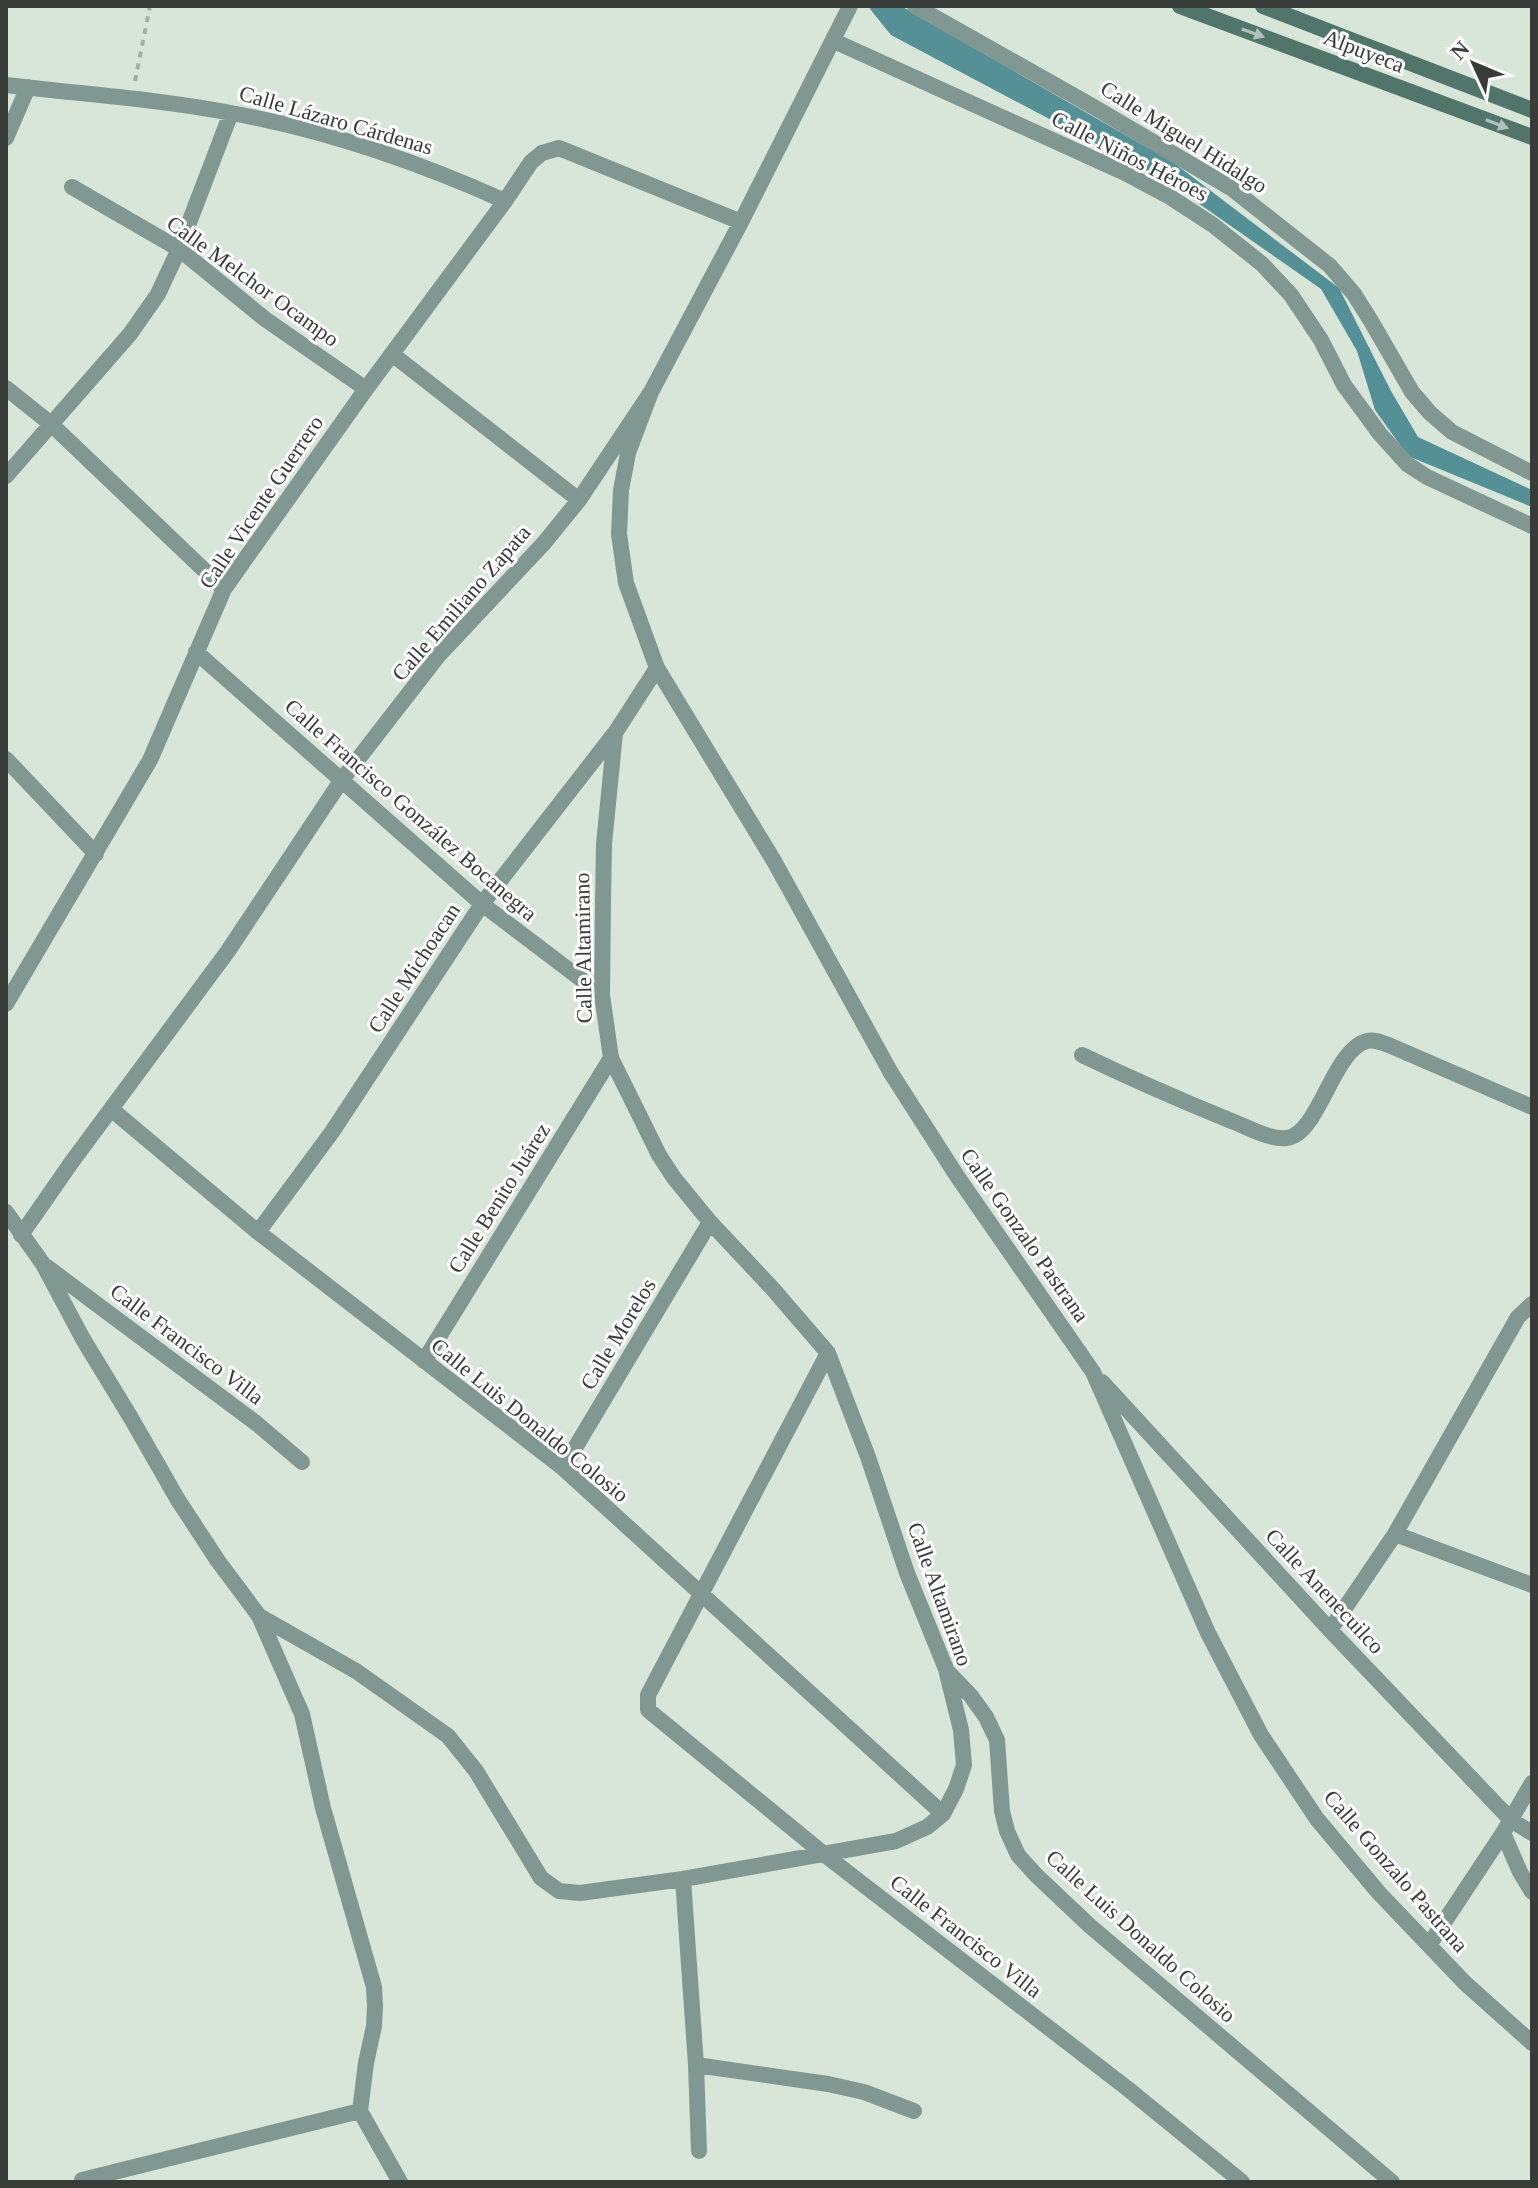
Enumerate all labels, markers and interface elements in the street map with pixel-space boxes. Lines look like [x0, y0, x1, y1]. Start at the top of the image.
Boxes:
street label: Alpuyeca [1320, 24, 1408, 78]
north arrow [1434, 24, 1514, 104]
one-way arrow [1241, 27, 1265, 40]
text: N [1445, 36, 1475, 65]
street label: Calle Miguel Hidalgo [1096, 76, 1272, 198]
street label: Calle Lázaro Cárdenas [236, 80, 436, 160]
street label: Calle Niños Héroes [1048, 106, 1212, 206]
one-way arrow [1485, 118, 1509, 131]
street label: Calle Melchor Ocampo [162, 210, 344, 352]
street label: Calle Vicente Guerrero [194, 411, 328, 593]
street label: Calle Emiliano Zapata [387, 520, 536, 686]
street label: Calle Francisco González Bocanegra [280, 694, 542, 926]
street label: Calle Altamirano [569, 872, 597, 1024]
street label: Calle Michoacan [363, 898, 465, 1038]
street label: Calle Benito Juárez [443, 1118, 555, 1278]
street label: Calle Gonzalo Pastrana [956, 1143, 1095, 1327]
street label: Calle Morelos [575, 1274, 661, 1394]
street label: Calle Francisco Villa [106, 1278, 269, 1410]
street label: Calle Luis Donaldo Colosio [426, 1333, 634, 1507]
street label: Calle Altamirano [902, 1519, 978, 1669]
street label: Calle Anenecuilco [1261, 1523, 1389, 1659]
street label: Calle Gonzalo Pastrana [1319, 1785, 1473, 1957]
street label: Calle Luis Donaldo Colosio [1041, 1844, 1241, 2028]
street label: Calle Francisco Villa [885, 1869, 1047, 2003]

